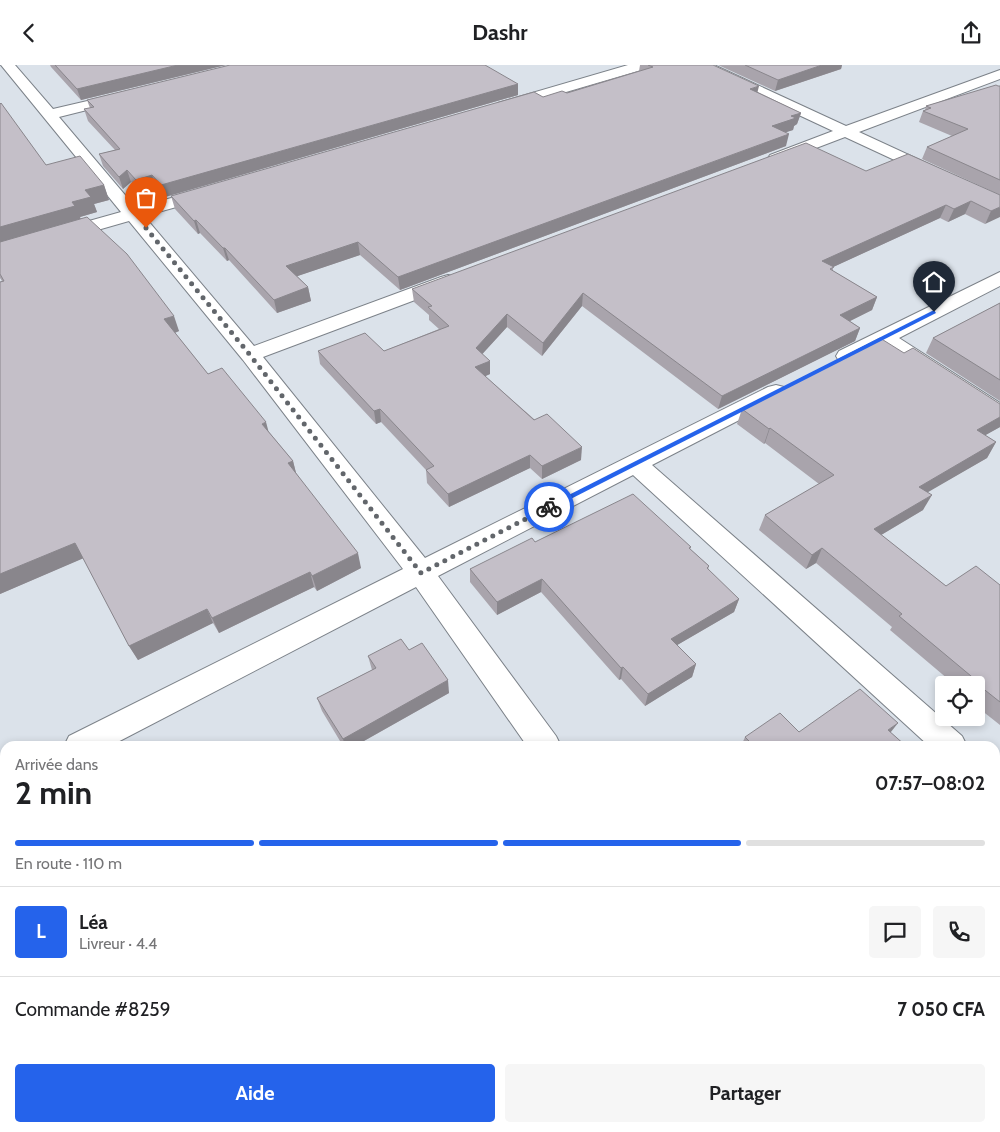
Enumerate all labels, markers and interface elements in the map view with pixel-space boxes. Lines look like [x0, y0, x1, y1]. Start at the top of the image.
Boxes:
icon: back [15, 19, 43, 47]
text: Dashr [472, 19, 528, 46]
icon: share [957, 19, 985, 47]
pin [125, 177, 167, 228]
icon: bag [132, 184, 160, 212]
pin [913, 261, 955, 312]
icon: home [920, 268, 948, 296]
courier [524, 482, 574, 532]
icon: bike [535, 493, 563, 521]
map controls [935, 676, 985, 726]
button: locate [935, 676, 985, 726]
text: Arrivée dans [15, 755, 98, 774]
text: 07:57–08:02 [875, 772, 985, 795]
text: 2 min [15, 773, 92, 812]
text: En route · 110 m [15, 854, 122, 873]
button: chat [869, 906, 921, 958]
button: phone [933, 906, 985, 958]
text: Léa [79, 911, 108, 934]
text: L [36, 920, 46, 943]
text: Livreur · 4.4 [79, 934, 157, 953]
text: Commande #8259 [15, 998, 170, 1021]
text: 7 050 CFA [897, 998, 985, 1021]
button: Aide [15, 1064, 495, 1122]
button: Partager [505, 1064, 985, 1122]

